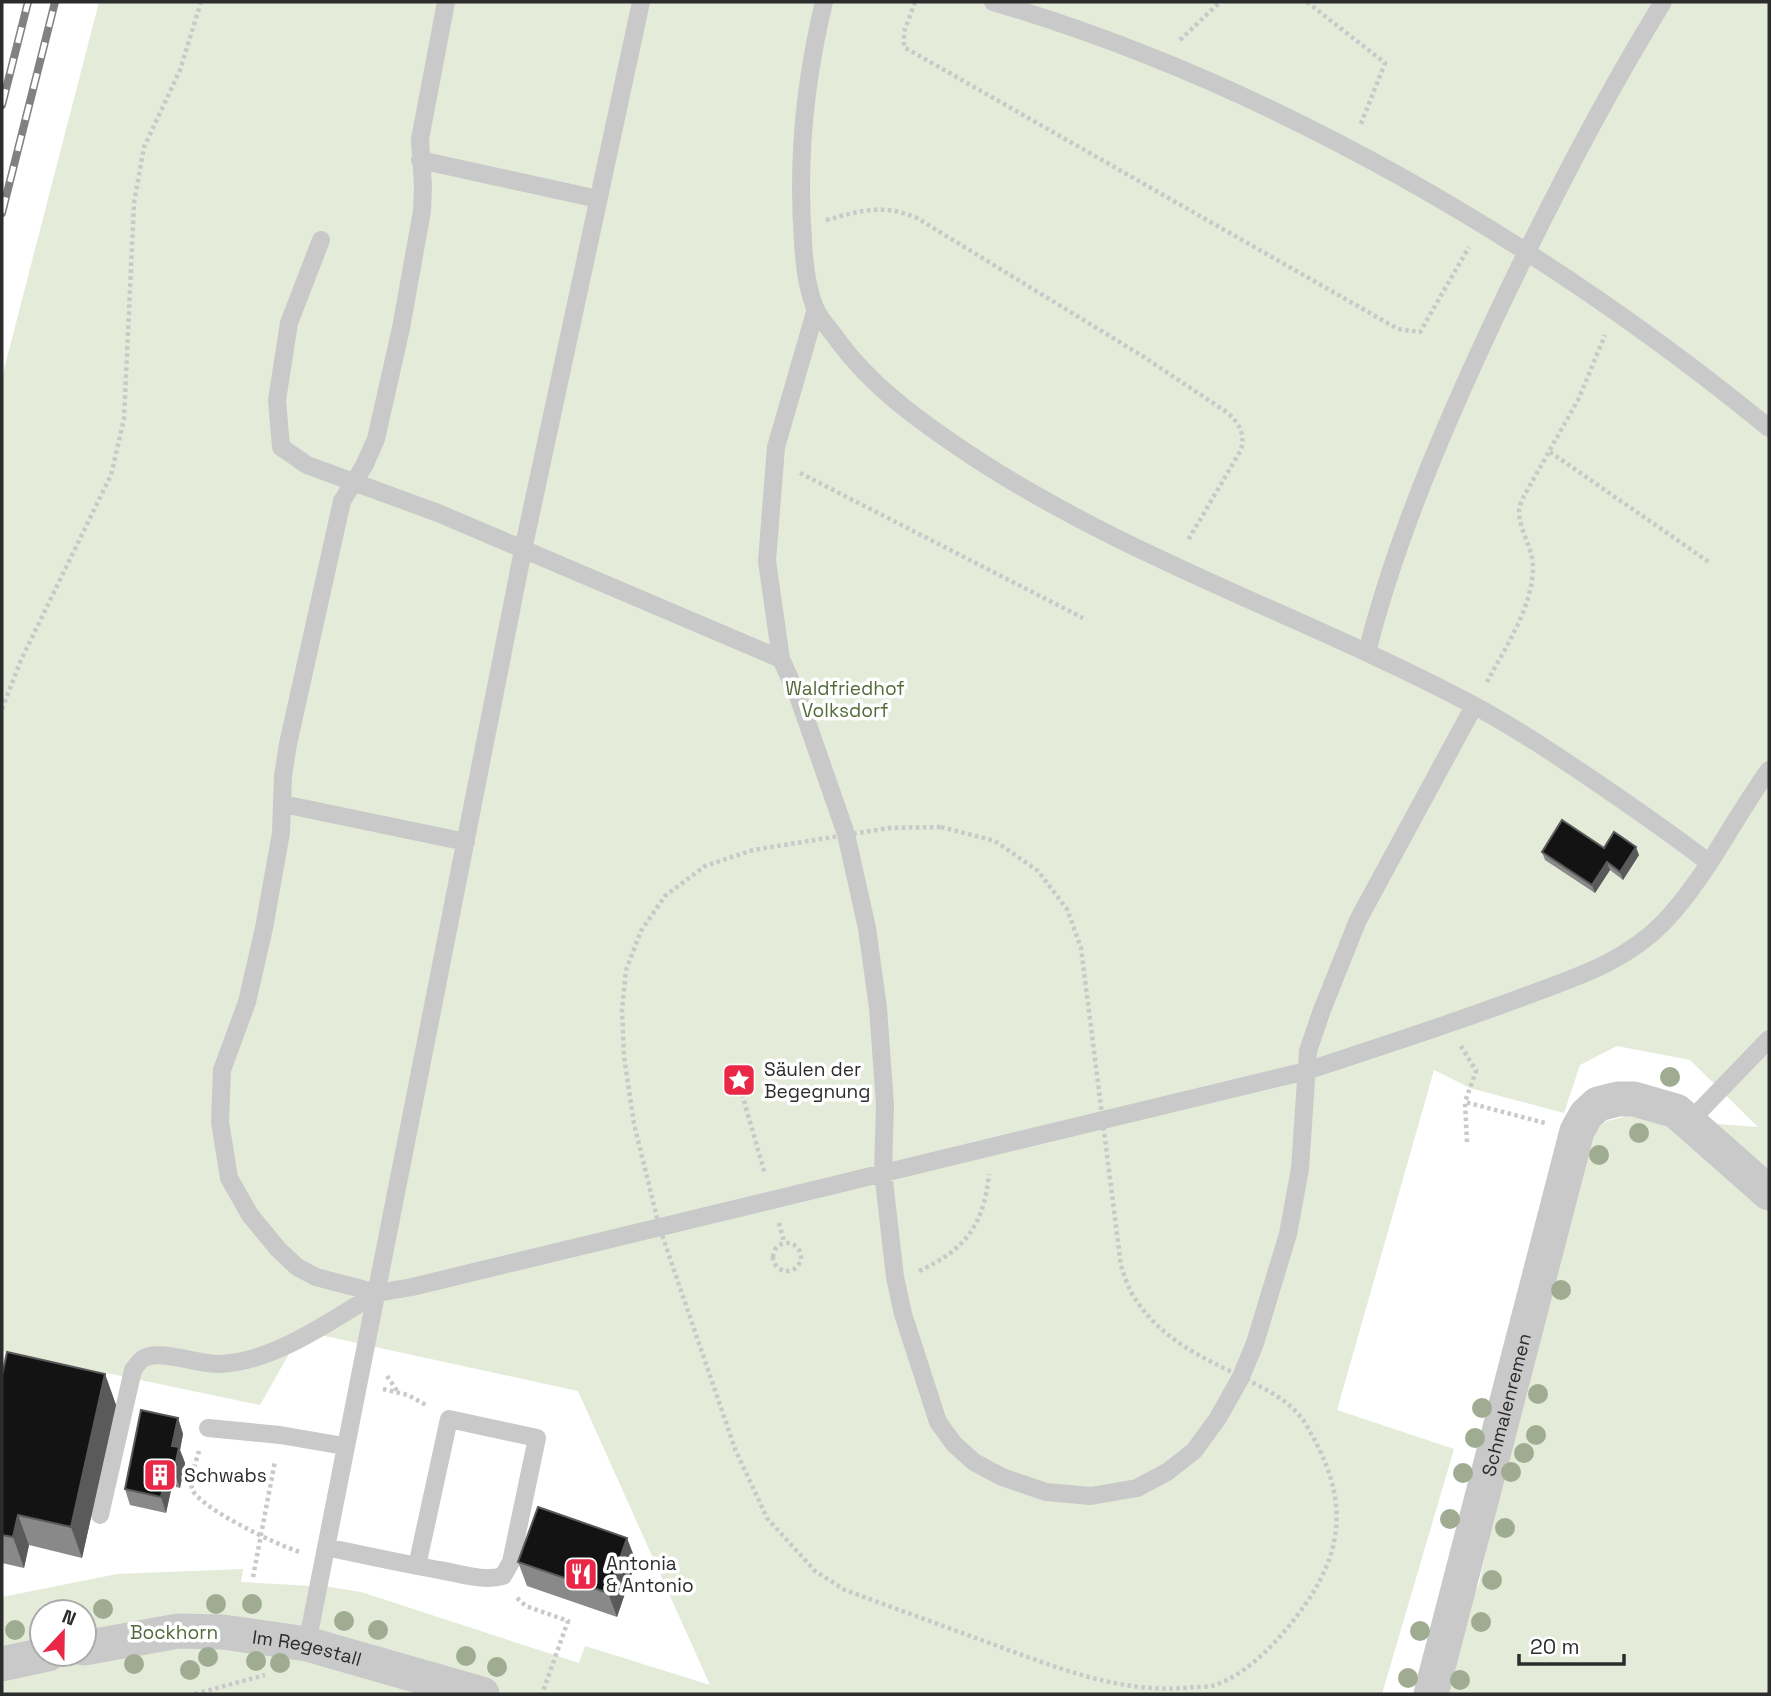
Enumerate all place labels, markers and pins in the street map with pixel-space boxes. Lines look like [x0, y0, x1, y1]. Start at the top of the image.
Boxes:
place label: Säulen der Begegnung [764, 1057, 870, 1104]
place icon: Säulen der Begegnung [720, 1061, 758, 1099]
building icon: Schwabs [141, 1456, 179, 1494]
place label: Schwabs [184, 1463, 267, 1488]
place label: Antonia & Antonio [606, 1551, 694, 1598]
restaurant icon: Antonia & Antonio [562, 1555, 600, 1593]

